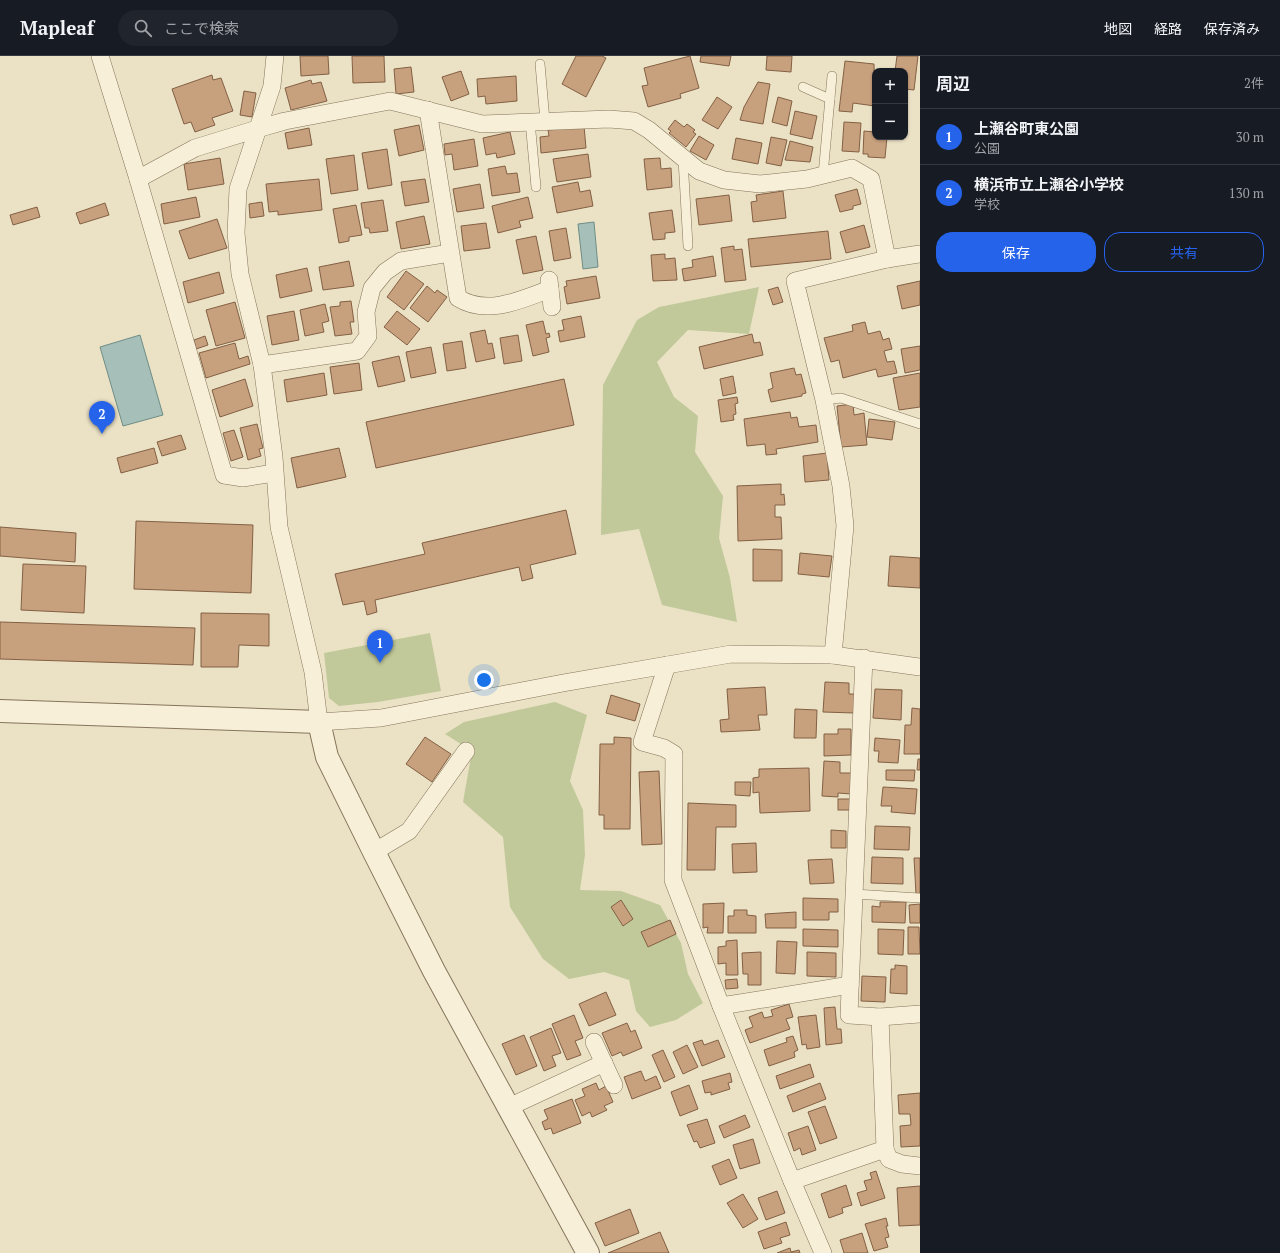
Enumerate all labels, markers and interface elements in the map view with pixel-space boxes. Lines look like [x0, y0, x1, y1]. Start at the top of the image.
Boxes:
search box [118, 10, 398, 46]
text: Mapleaf [20, 15, 94, 40]
icon: search [132, 17, 154, 39]
text: ここで検索 [164, 18, 239, 38]
text: 地図 [1104, 19, 1132, 38]
text: 経路 [1154, 19, 1182, 38]
text: 保存済み [1204, 19, 1260, 38]
map controls [872, 68, 908, 140]
button: + [872, 68, 908, 104]
text: 周辺 [936, 72, 970, 95]
text: 2件 [1244, 74, 1264, 92]
button: − [872, 104, 908, 140]
text: 上瀬谷町東公園 [974, 118, 1079, 138]
text: 1 [945, 128, 953, 146]
text: 30 m [1236, 128, 1264, 146]
text: 公園 [974, 139, 1000, 157]
text: 横浜市立上瀬谷小学校 [974, 174, 1124, 194]
text: 2 [945, 184, 953, 202]
text: 130 m [1229, 184, 1264, 202]
text: 学校 [974, 195, 1000, 213]
button: 保存 [936, 232, 1096, 272]
button: 共有 [1104, 232, 1264, 272]
pin: 2 [89, 401, 115, 434]
pin: 1 [367, 630, 393, 663]
your location [474, 670, 494, 690]

